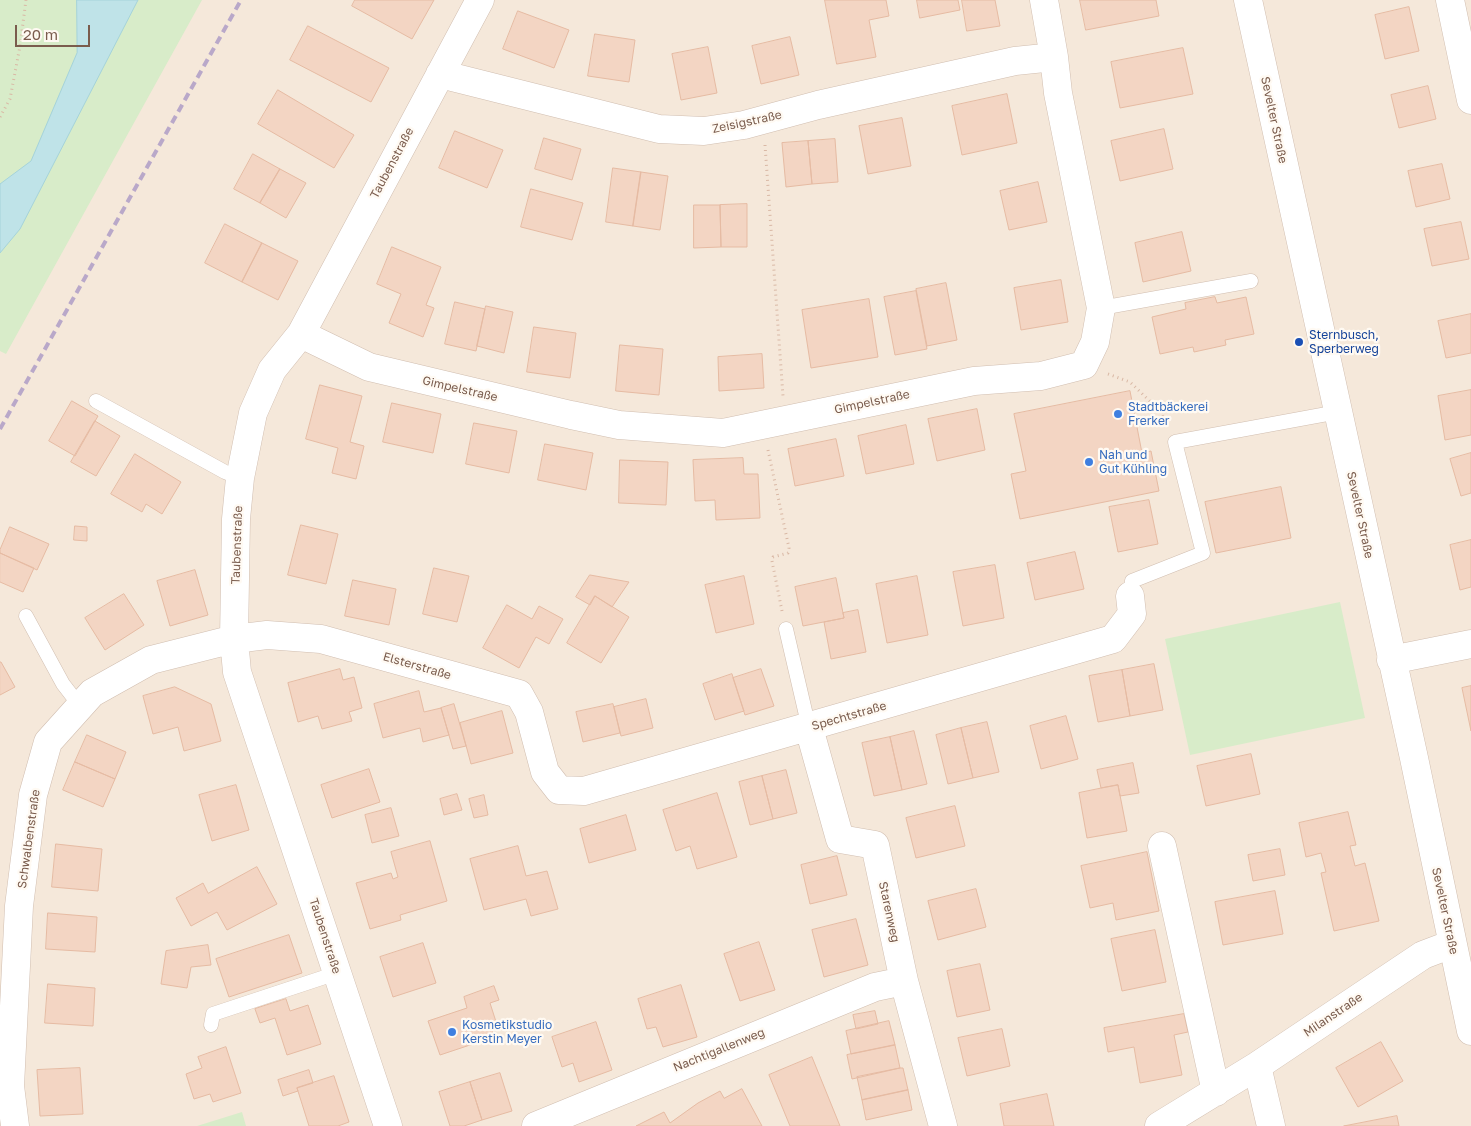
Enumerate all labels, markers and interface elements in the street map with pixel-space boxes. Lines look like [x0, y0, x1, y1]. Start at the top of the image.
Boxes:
scale bar [18, 15, 92, 47]
text: 20 m [23, 25, 58, 43]
street label: Sevelter Straße [1258, 75, 1290, 165]
street label: Zeisigstraße [711, 108, 783, 136]
street label: Taubenstraße [367, 125, 417, 201]
place label: Sternbusch, Sperberweg [1309, 328, 1379, 356]
marker: Sternbusch, Sperberweg [1293, 336, 1305, 348]
street label: Gimpelstraße [421, 373, 499, 405]
street label: Gimpelstraße [833, 387, 911, 417]
place label: Stadtbäckerei Frerker [1128, 400, 1208, 428]
marker: Stadtbäckerei Frerker [1112, 408, 1124, 420]
place label: Nah und Gut Kühling [1099, 448, 1167, 476]
marker: Nah und Gut Kühling [1083, 456, 1095, 468]
street label: Sevelter Straße [1344, 470, 1376, 560]
street label: Taubenstraße [228, 506, 246, 584]
street label: Elsterstraße [381, 649, 453, 683]
street label: Spechtstraße [810, 698, 888, 734]
street label: Schwalbenstraße [15, 789, 43, 889]
street label: Sevelter Straße [1429, 866, 1461, 956]
street label: Starenweg [876, 880, 902, 944]
street label: Taubenstraße [306, 896, 344, 976]
street label: Milanstraße [1301, 990, 1365, 1040]
place label: Kosmetikstudio Kerstin Meyer [462, 1018, 552, 1046]
street label: Nachtigallenweg [671, 1025, 767, 1075]
marker: Kosmetikstudio Kerstin Meyer [446, 1026, 458, 1038]

